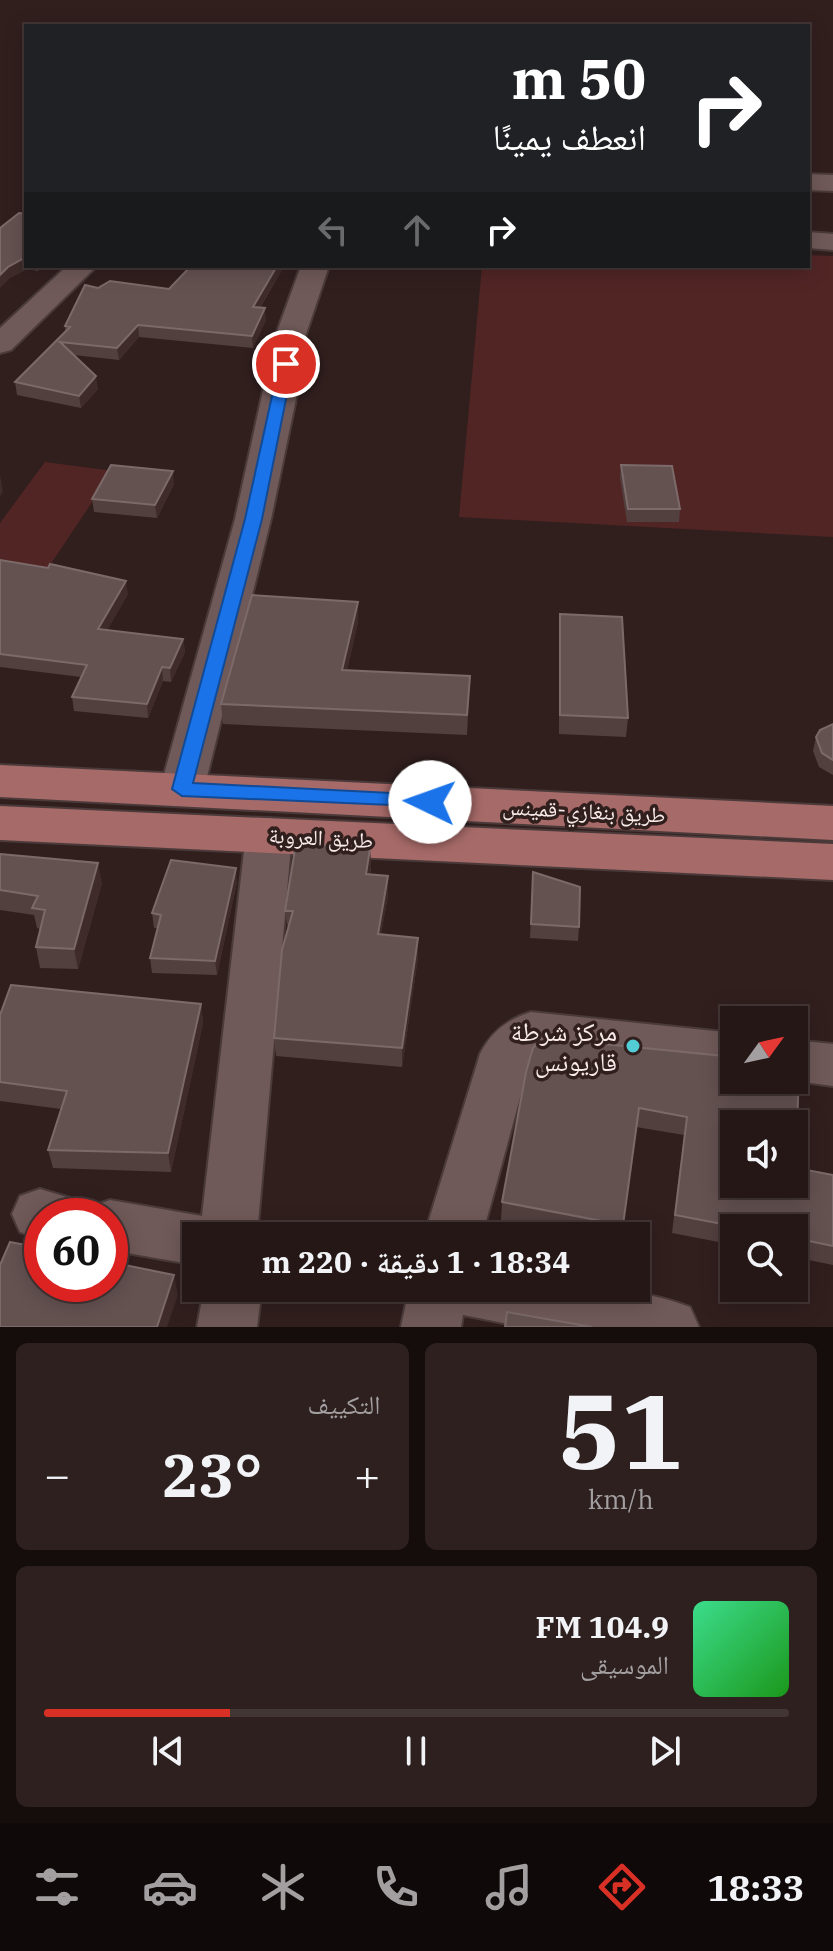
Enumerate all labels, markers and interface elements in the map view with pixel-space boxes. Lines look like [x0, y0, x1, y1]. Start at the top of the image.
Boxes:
text: 50 m [511, 42, 646, 114]
icon: right [674, 56, 778, 160]
text: انعطف يمينًا [492, 113, 646, 160]
icon: left [311, 208, 355, 252]
icon: ahead [395, 208, 439, 252]
icon: right [479, 208, 523, 252]
pin [252, 330, 320, 398]
icon: arrive [264, 342, 308, 386]
position arrow [388, 760, 472, 844]
street label: طريق بنغازي-قمينس [502, 791, 666, 832]
street label: طريق العروبة [268, 820, 374, 854]
north arrow [720, 1006, 808, 1094]
map controls [720, 1006, 808, 1302]
place label: مركز شرطة قاريونس [511, 1014, 617, 1078]
marker: مركز شرطة قاريونس [624, 1037, 642, 1055]
button: sound [720, 1110, 808, 1198]
speed limit sign: 60 [24, 1198, 128, 1302]
button: search [720, 1214, 808, 1302]
text: 18:34 · 1 دقيقة · 220 m [262, 1242, 570, 1281]
text: 51 [558, 1362, 683, 1498]
text: التكييف [308, 1387, 381, 1421]
text: 23° [162, 1435, 262, 1514]
text: − [44, 1446, 70, 1503]
text: + [354, 1446, 380, 1503]
text: km/h [588, 1482, 654, 1516]
text: 104.9 FM [536, 1607, 669, 1646]
text: الموسيقى [580, 1647, 669, 1681]
icon: previous [146, 1729, 190, 1773]
icon: pause [394, 1729, 438, 1773]
icon: next [643, 1729, 687, 1773]
icon: filters [29, 1859, 85, 1915]
icon: car [142, 1859, 198, 1915]
icon: climate [255, 1859, 311, 1915]
icon: phone [368, 1859, 424, 1915]
icon: music [481, 1859, 537, 1915]
icon: directions [594, 1859, 650, 1915]
text: 18:33 [707, 1864, 804, 1911]

